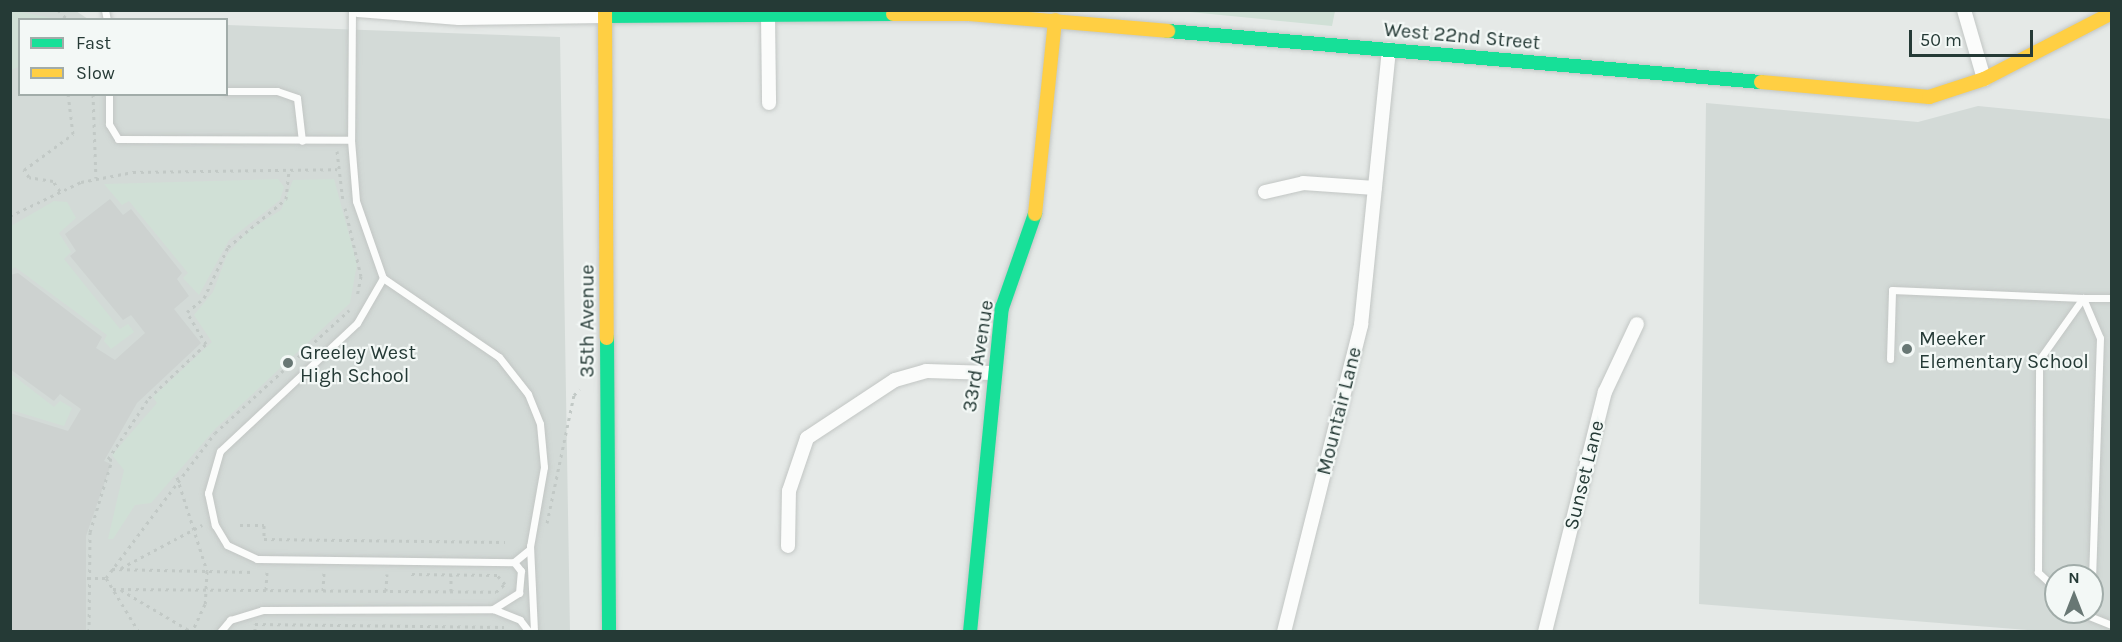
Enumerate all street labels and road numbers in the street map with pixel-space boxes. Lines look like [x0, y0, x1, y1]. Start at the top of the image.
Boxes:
street label: West 22nd Street [1383, 17, 1541, 55]
street label: 35th Avenue [575, 264, 599, 378]
street label: 33rd Avenue [957, 298, 999, 414]
street label: Mountair Lane [1311, 344, 1367, 478]
street label: Sunset Lane [1559, 418, 1609, 532]

